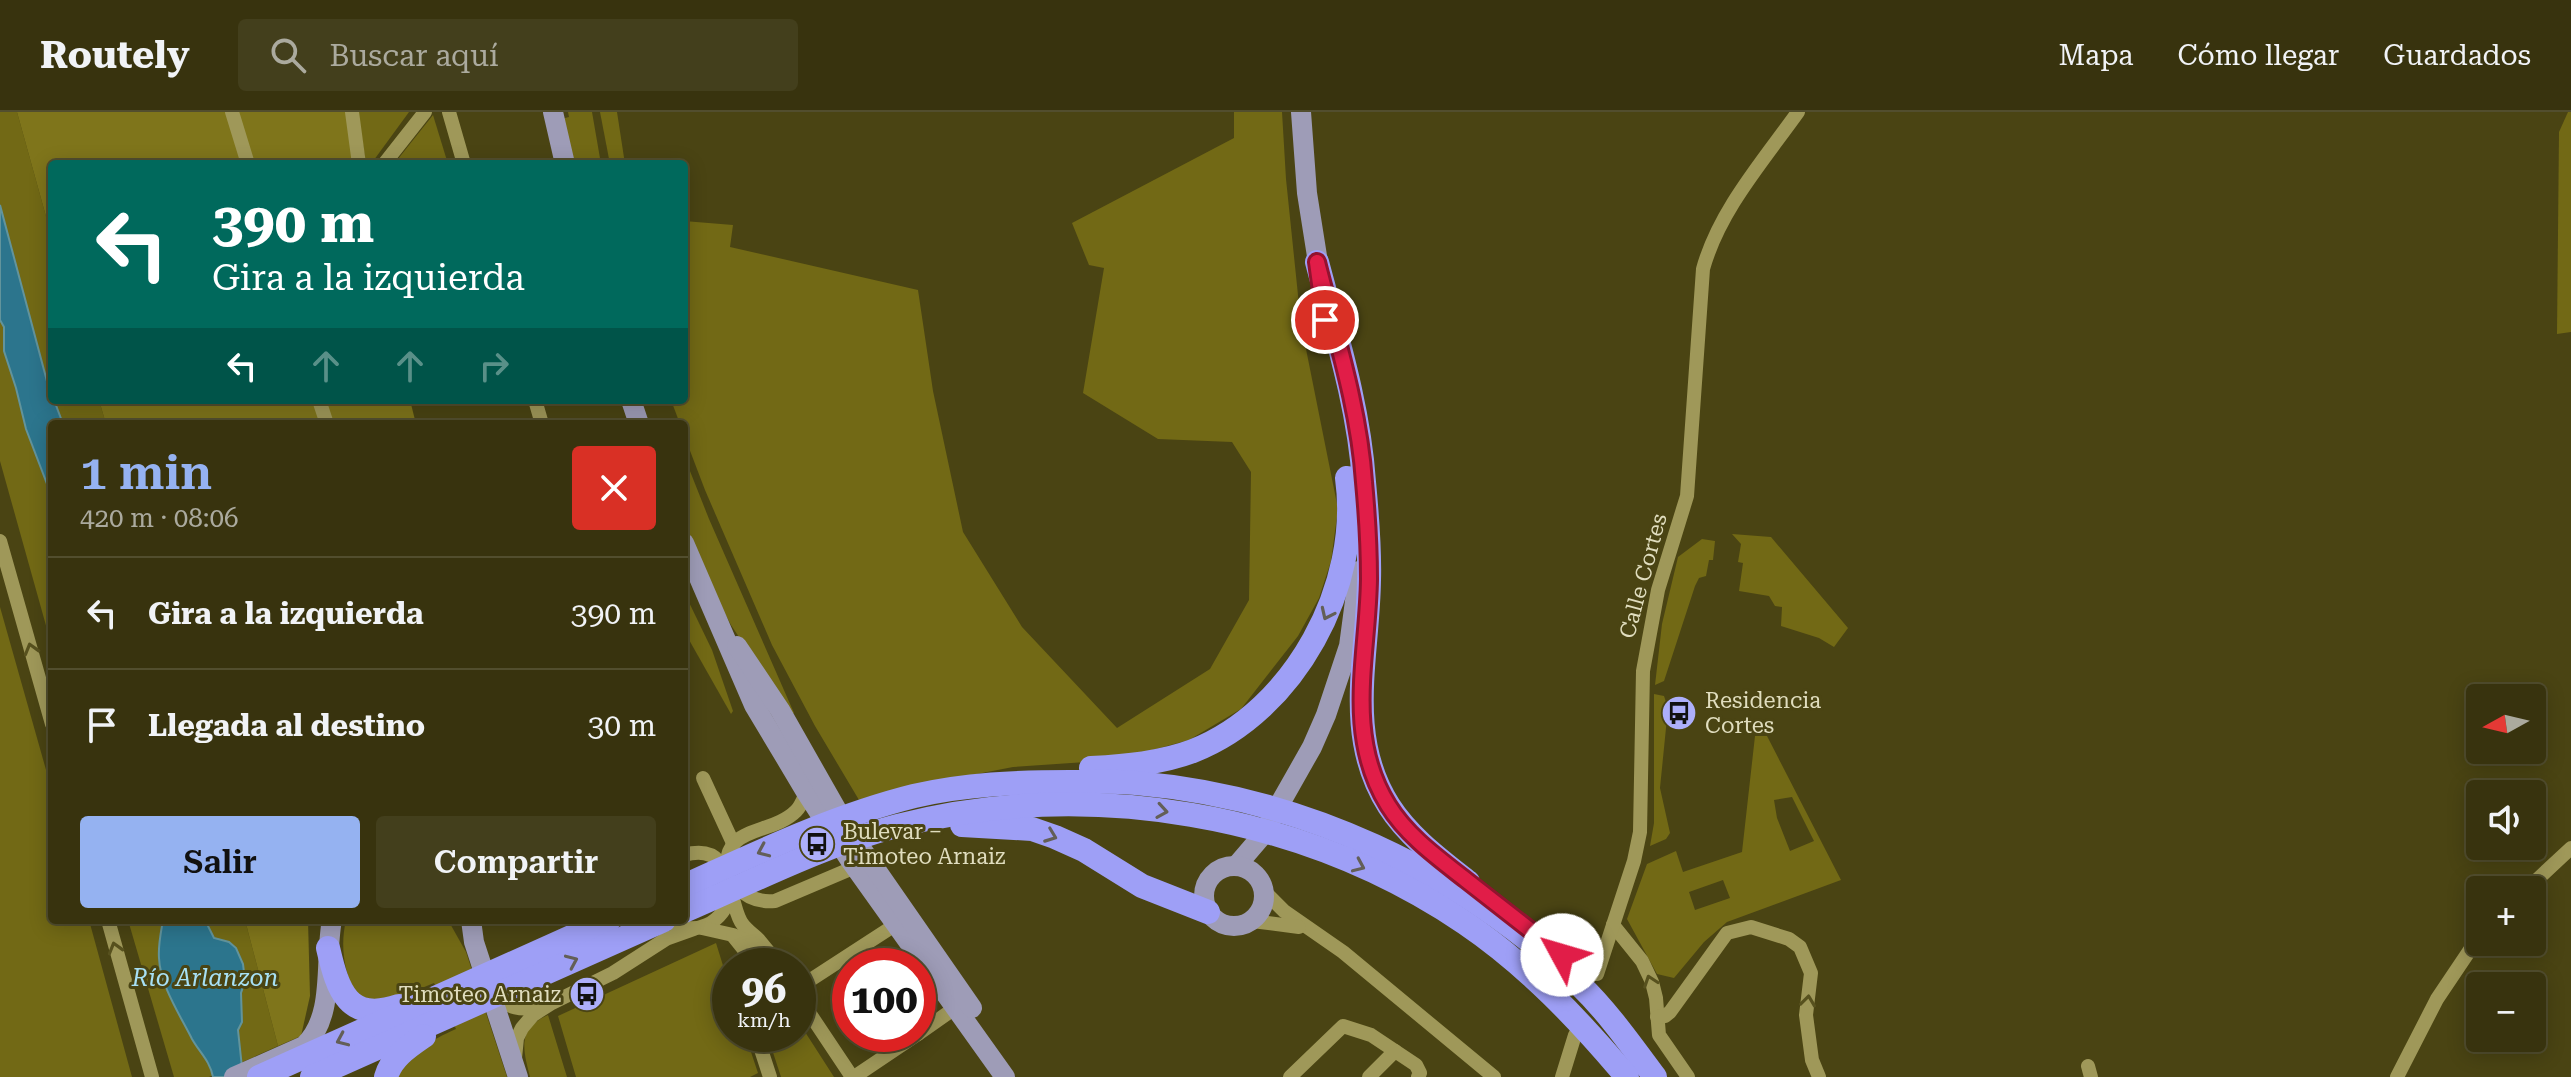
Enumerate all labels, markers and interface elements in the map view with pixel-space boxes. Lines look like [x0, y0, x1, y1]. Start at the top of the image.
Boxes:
search box [238, 19, 798, 91]
text: Routely [40, 33, 190, 77]
icon: search [266, 33, 310, 77]
text: Buscar aquí [330, 38, 498, 73]
text: Mapa [2059, 39, 2133, 72]
text: Cómo llegar [2177, 39, 2339, 72]
text: Guardados [2383, 39, 2531, 72]
text: 390 m [212, 190, 374, 256]
icon: left [80, 192, 184, 296]
text: Gira a la izquierda [212, 257, 525, 299]
pin [1291, 286, 1359, 354]
icon: arrive [1303, 298, 1347, 342]
icon: left [220, 344, 264, 388]
icon: ahead [304, 344, 348, 388]
icon: ahead [388, 344, 432, 388]
icon: right [472, 344, 516, 388]
text: 1 min [80, 445, 212, 501]
button: close [572, 446, 656, 530]
text: 420 m · 08:06 [80, 503, 239, 533]
street label: Calle Cortes [1614, 511, 1672, 641]
icon: left [80, 591, 124, 635]
text: Gira a la izquierda [148, 596, 424, 631]
text: 390 m [571, 596, 656, 631]
one-way arrow [1321, 606, 1337, 620]
one-way arrow [24, 643, 40, 656]
north arrow [2466, 684, 2546, 764]
map controls [2466, 684, 2546, 1052]
place label: Residencia Cortes [1705, 688, 1821, 738]
bus stop icon: Residencia Cortes [1660, 694, 1698, 732]
icon: arrive [80, 703, 124, 747]
text: Llegada al destino [148, 708, 425, 743]
text: 30 m [587, 708, 656, 743]
button: sound [2466, 780, 2546, 860]
one-way arrow [1155, 802, 1169, 819]
button: Salir [80, 816, 360, 908]
button: Compartir [376, 816, 656, 908]
place label: Bulevar – Timoteo Arnaiz [843, 819, 1005, 869]
bus stop icon: Bulevar – Timoteo Arnaiz [798, 825, 836, 863]
one-way arrow [1043, 826, 1057, 843]
one-way arrow [757, 841, 772, 857]
one-way arrow [1351, 856, 1365, 872]
button: + [2466, 876, 2546, 956]
position arrow [1520, 913, 1604, 997]
one-way arrow [108, 942, 125, 955]
speed limit sign: 100 [832, 948, 936, 1052]
one-way arrow [564, 954, 578, 970]
water label: Río Arlanzon [131, 964, 278, 992]
text: 96 [742, 966, 786, 1013]
button: − [2466, 972, 2546, 1052]
bus stop icon: Timoteo Arnaiz [568, 975, 606, 1013]
one-way arrow [1644, 975, 1660, 989]
place label: Timoteo Arnaiz [399, 982, 561, 1007]
one-way arrow [1799, 994, 1816, 1008]
text: km/h [737, 1008, 791, 1032]
one-way arrow [336, 1031, 351, 1047]

